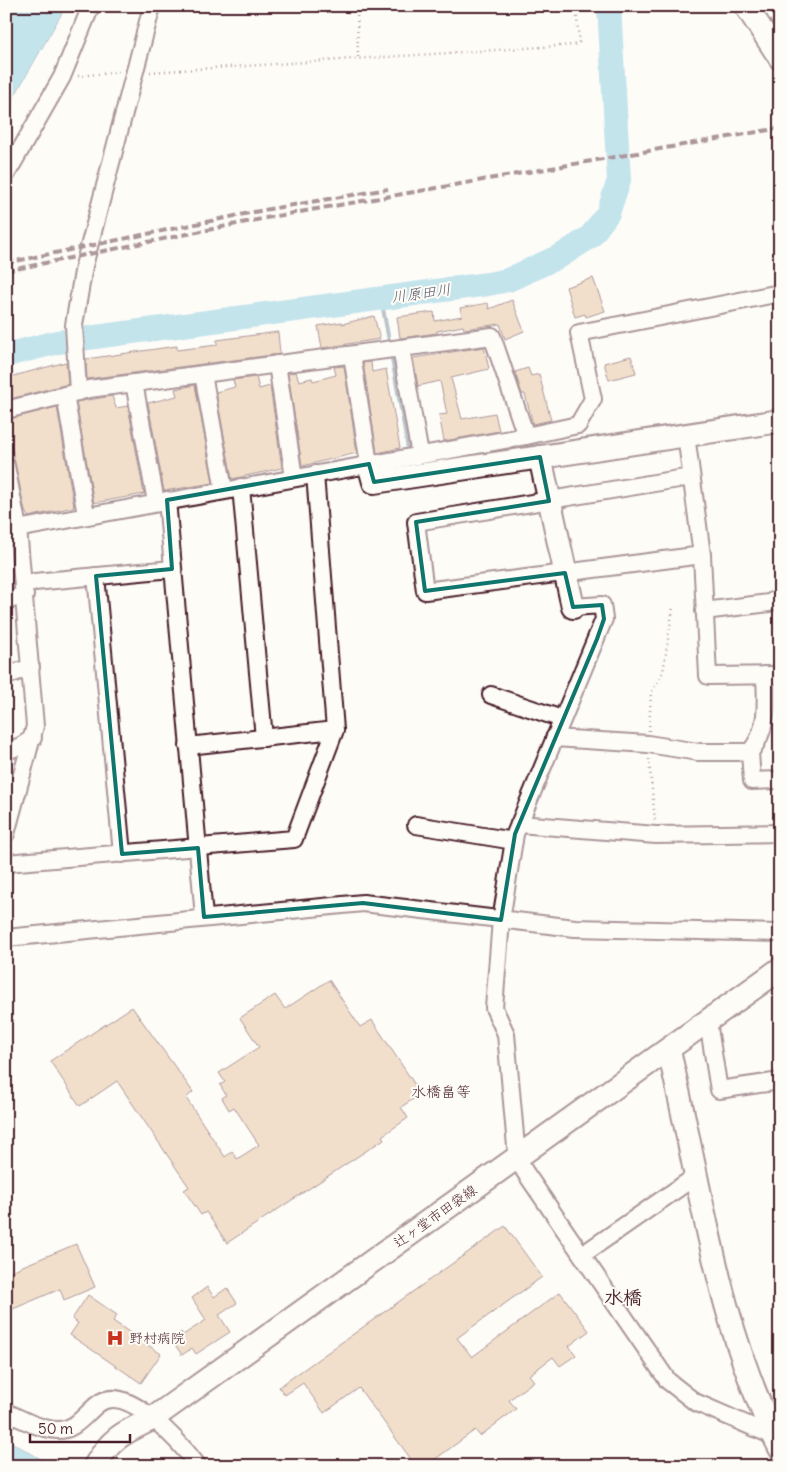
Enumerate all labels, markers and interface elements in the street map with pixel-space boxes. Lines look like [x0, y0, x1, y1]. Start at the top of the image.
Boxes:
water label: 川原田川 [390, 279, 452, 307]
district label: 水橋畠等 [411, 1082, 471, 1101]
street label: 辻ヶ堂市田袋線 [390, 1181, 480, 1251]
district label: 水橋 [604, 1285, 642, 1309]
hospital icon: 野村病院 [105, 1328, 125, 1348]
place label: 野村病院 [129, 1329, 185, 1347]
scale bar [30, 1412, 130, 1444]
text: 50 m [38, 1419, 73, 1438]

